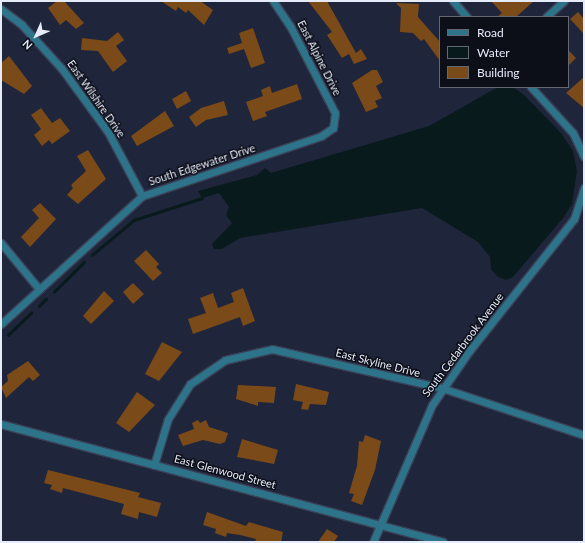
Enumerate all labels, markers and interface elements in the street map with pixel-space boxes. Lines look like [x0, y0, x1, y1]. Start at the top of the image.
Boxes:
north arrow [16, 16, 56, 56]
legend [439, 16, 569, 88]
street label: East Alpine Drive [294, 18, 344, 98]
text: Road [477, 25, 504, 40]
text: N [20, 37, 35, 52]
text: Water [477, 45, 510, 60]
street label: East Wilshire Drive [64, 58, 128, 140]
text: Building [477, 65, 520, 80]
street label: South Edgewater Drive [147, 141, 257, 189]
street label: South Cedarbrook Avenue [419, 290, 507, 400]
street label: East Skyline Drive [334, 346, 422, 380]
street label: East Glenwood Street [173, 452, 277, 492]

